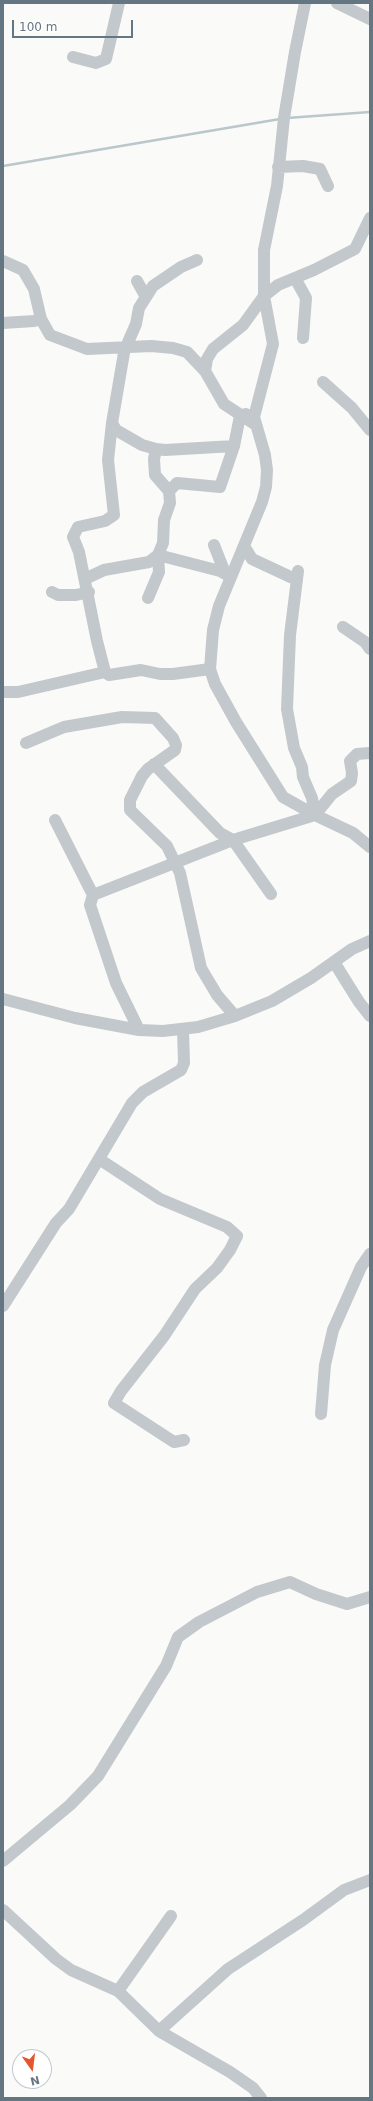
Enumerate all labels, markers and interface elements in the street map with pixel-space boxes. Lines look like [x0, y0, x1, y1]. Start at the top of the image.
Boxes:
scale bar [14, 12, 135, 38]
text: 100 m [19, 20, 57, 34]
north arrow [12, 2049, 52, 2089]
text: N [29, 2073, 41, 2088]

